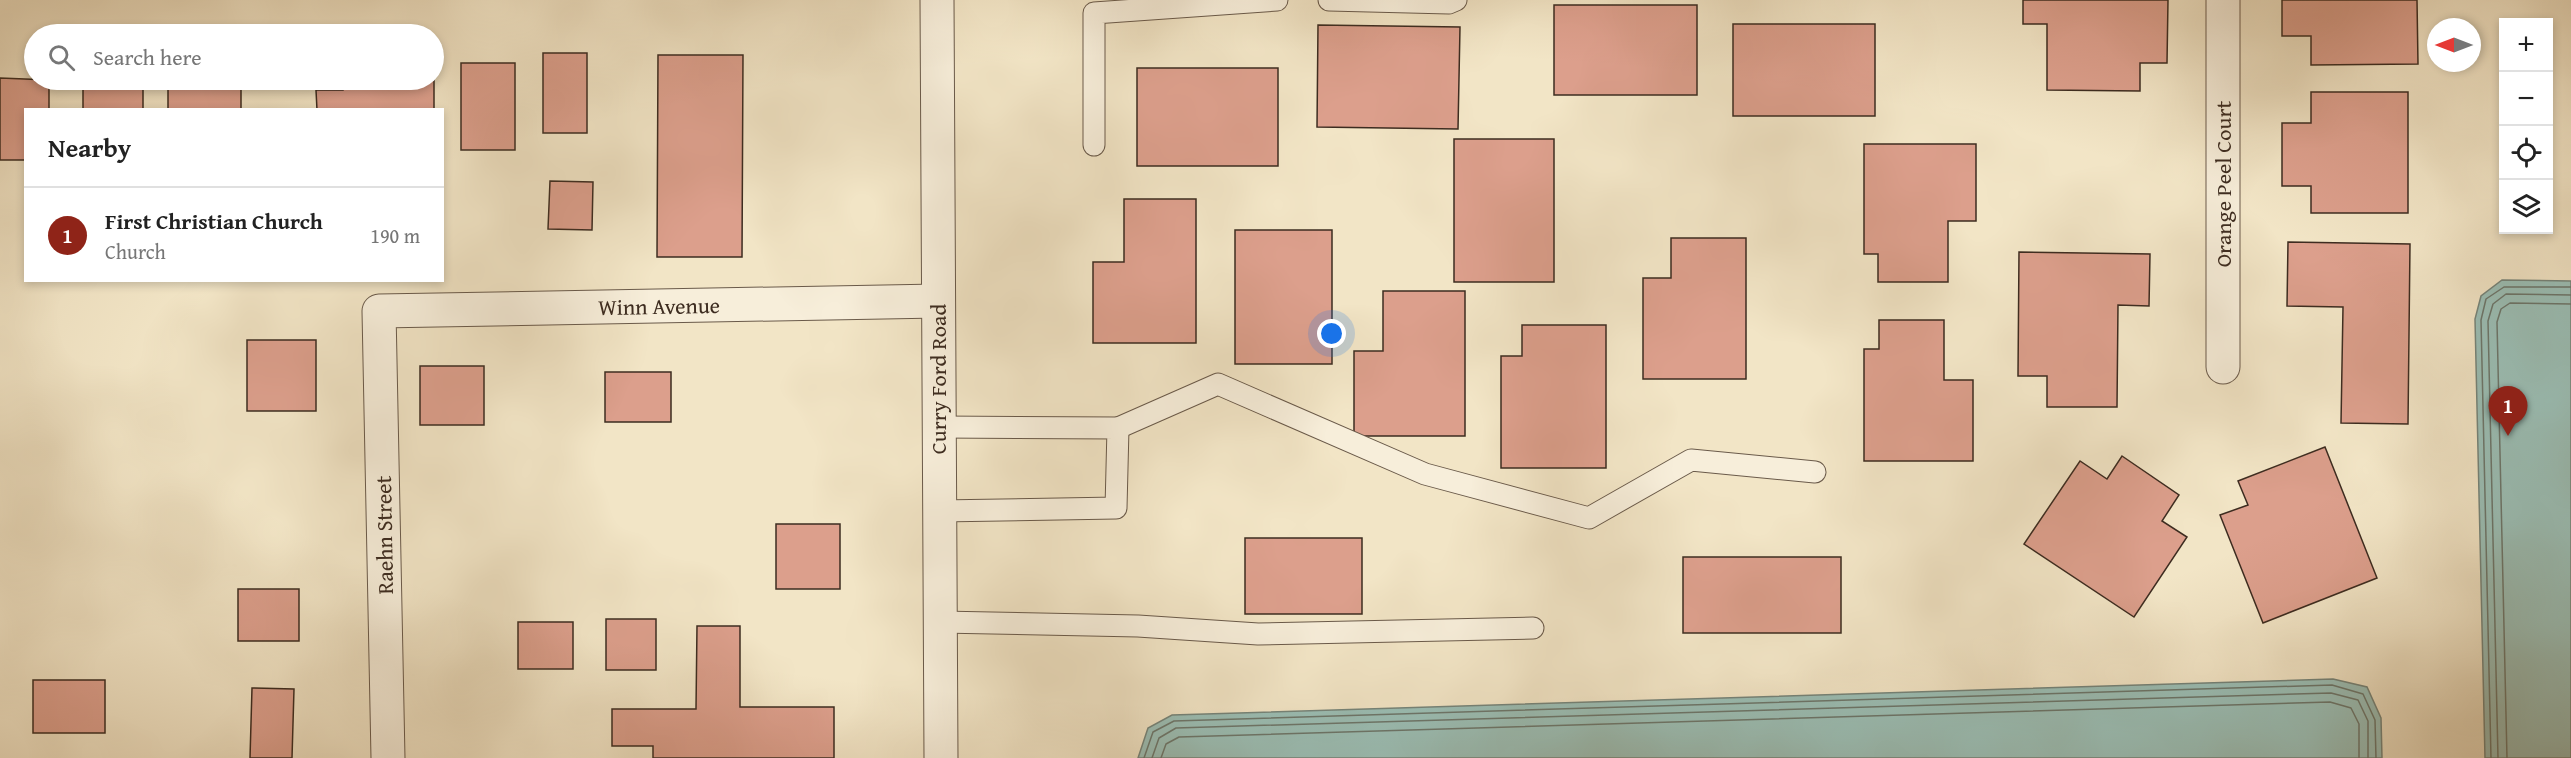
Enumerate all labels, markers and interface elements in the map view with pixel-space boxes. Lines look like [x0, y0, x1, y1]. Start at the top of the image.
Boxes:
north arrow [2427, 18, 2481, 72]
map controls [2499, 18, 2553, 234]
button: + [2499, 18, 2553, 72]
search box [24, 24, 444, 90]
icon: search [45, 41, 78, 74]
text: Search here [93, 41, 202, 73]
button: − [2499, 72, 2553, 126]
street label: Orange Peel Court [2207, 101, 2239, 267]
button: locate [2499, 126, 2553, 180]
text: Nearby [48, 128, 131, 167]
button: layers [2499, 180, 2553, 234]
text: First Christian Church [105, 205, 323, 237]
text: 1 [62, 221, 73, 250]
text: 190 m [370, 221, 420, 250]
text: Church [105, 237, 166, 266]
street label: Winn Avenue [598, 289, 720, 323]
street label: Curry Ford Road [922, 304, 954, 454]
your location [1317, 319, 1346, 348]
pin: 1 [2488, 386, 2528, 436]
street label: Raehn Street [367, 475, 401, 595]

